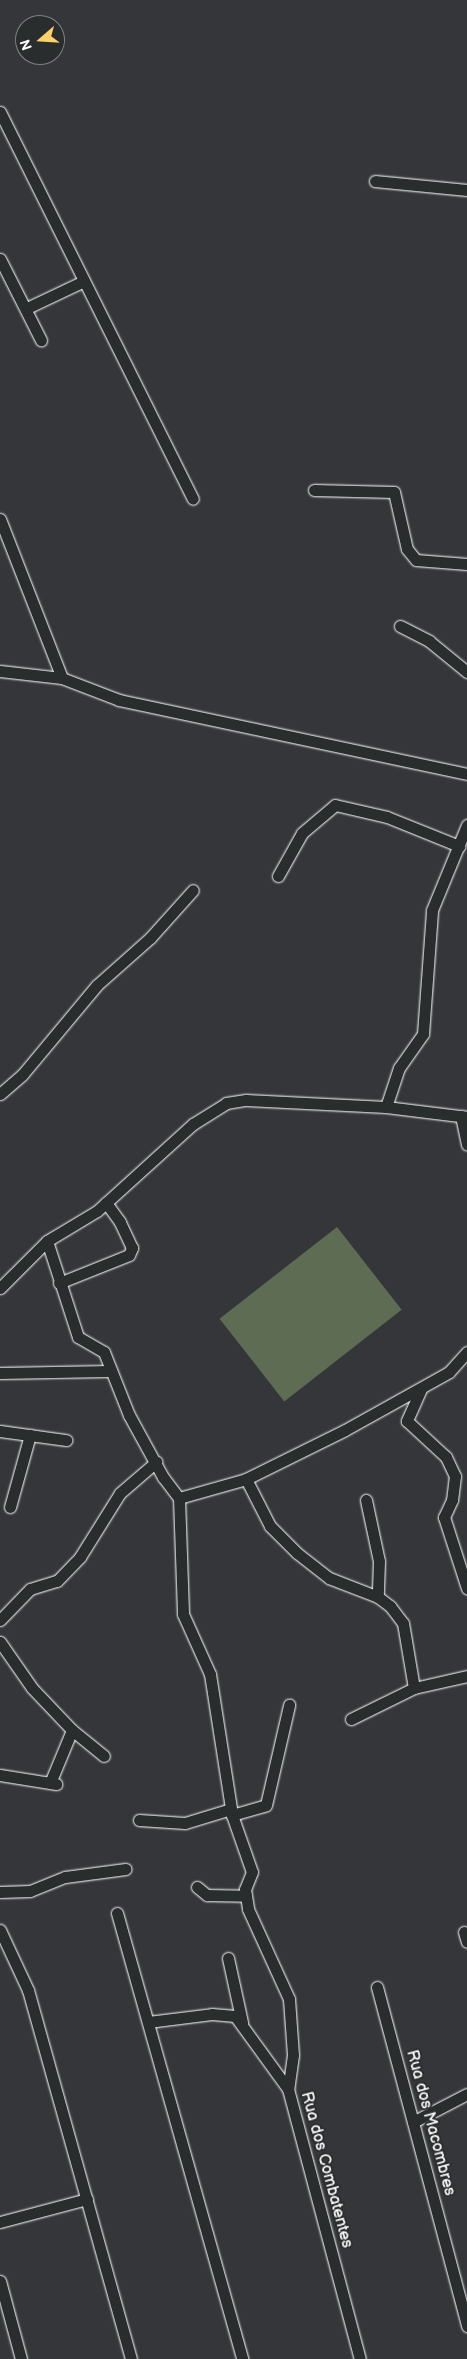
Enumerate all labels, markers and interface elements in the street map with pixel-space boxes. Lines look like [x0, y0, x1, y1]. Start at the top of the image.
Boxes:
north arrow [15, 15, 65, 65]
text: N [17, 37, 36, 52]
street label: Rua dos Macombres [401, 2048, 459, 2198]
street label: Rua dos Combatentes [296, 2090, 356, 2250]

